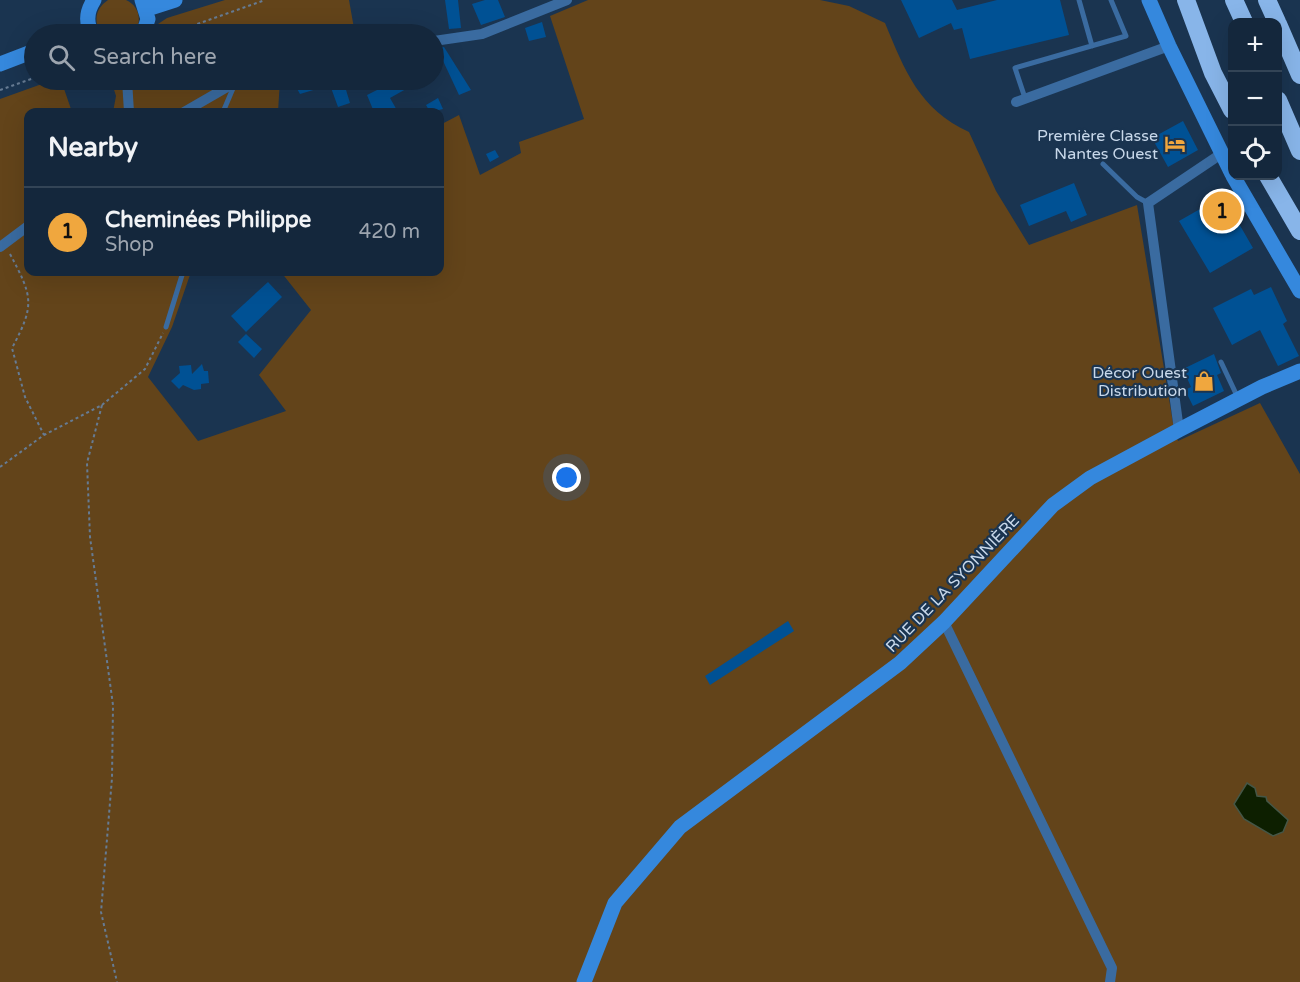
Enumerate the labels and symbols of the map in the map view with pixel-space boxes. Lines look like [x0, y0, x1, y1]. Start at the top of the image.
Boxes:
place label: Première Classe Nantes Ouest [1037, 126, 1158, 164]
hotel icon: Première Classe Nantes Ouest [1163, 132, 1187, 156]
pin: 1 [1202, 188, 1242, 234]
place label: Décor Ouest Distribution [1092, 363, 1187, 401]
shop icon: Décor Ouest Distribution [1192, 369, 1216, 393]
your location [552, 463, 581, 492]
street label: RUE DE LA SYONNIÈRE [882, 511, 1024, 657]

